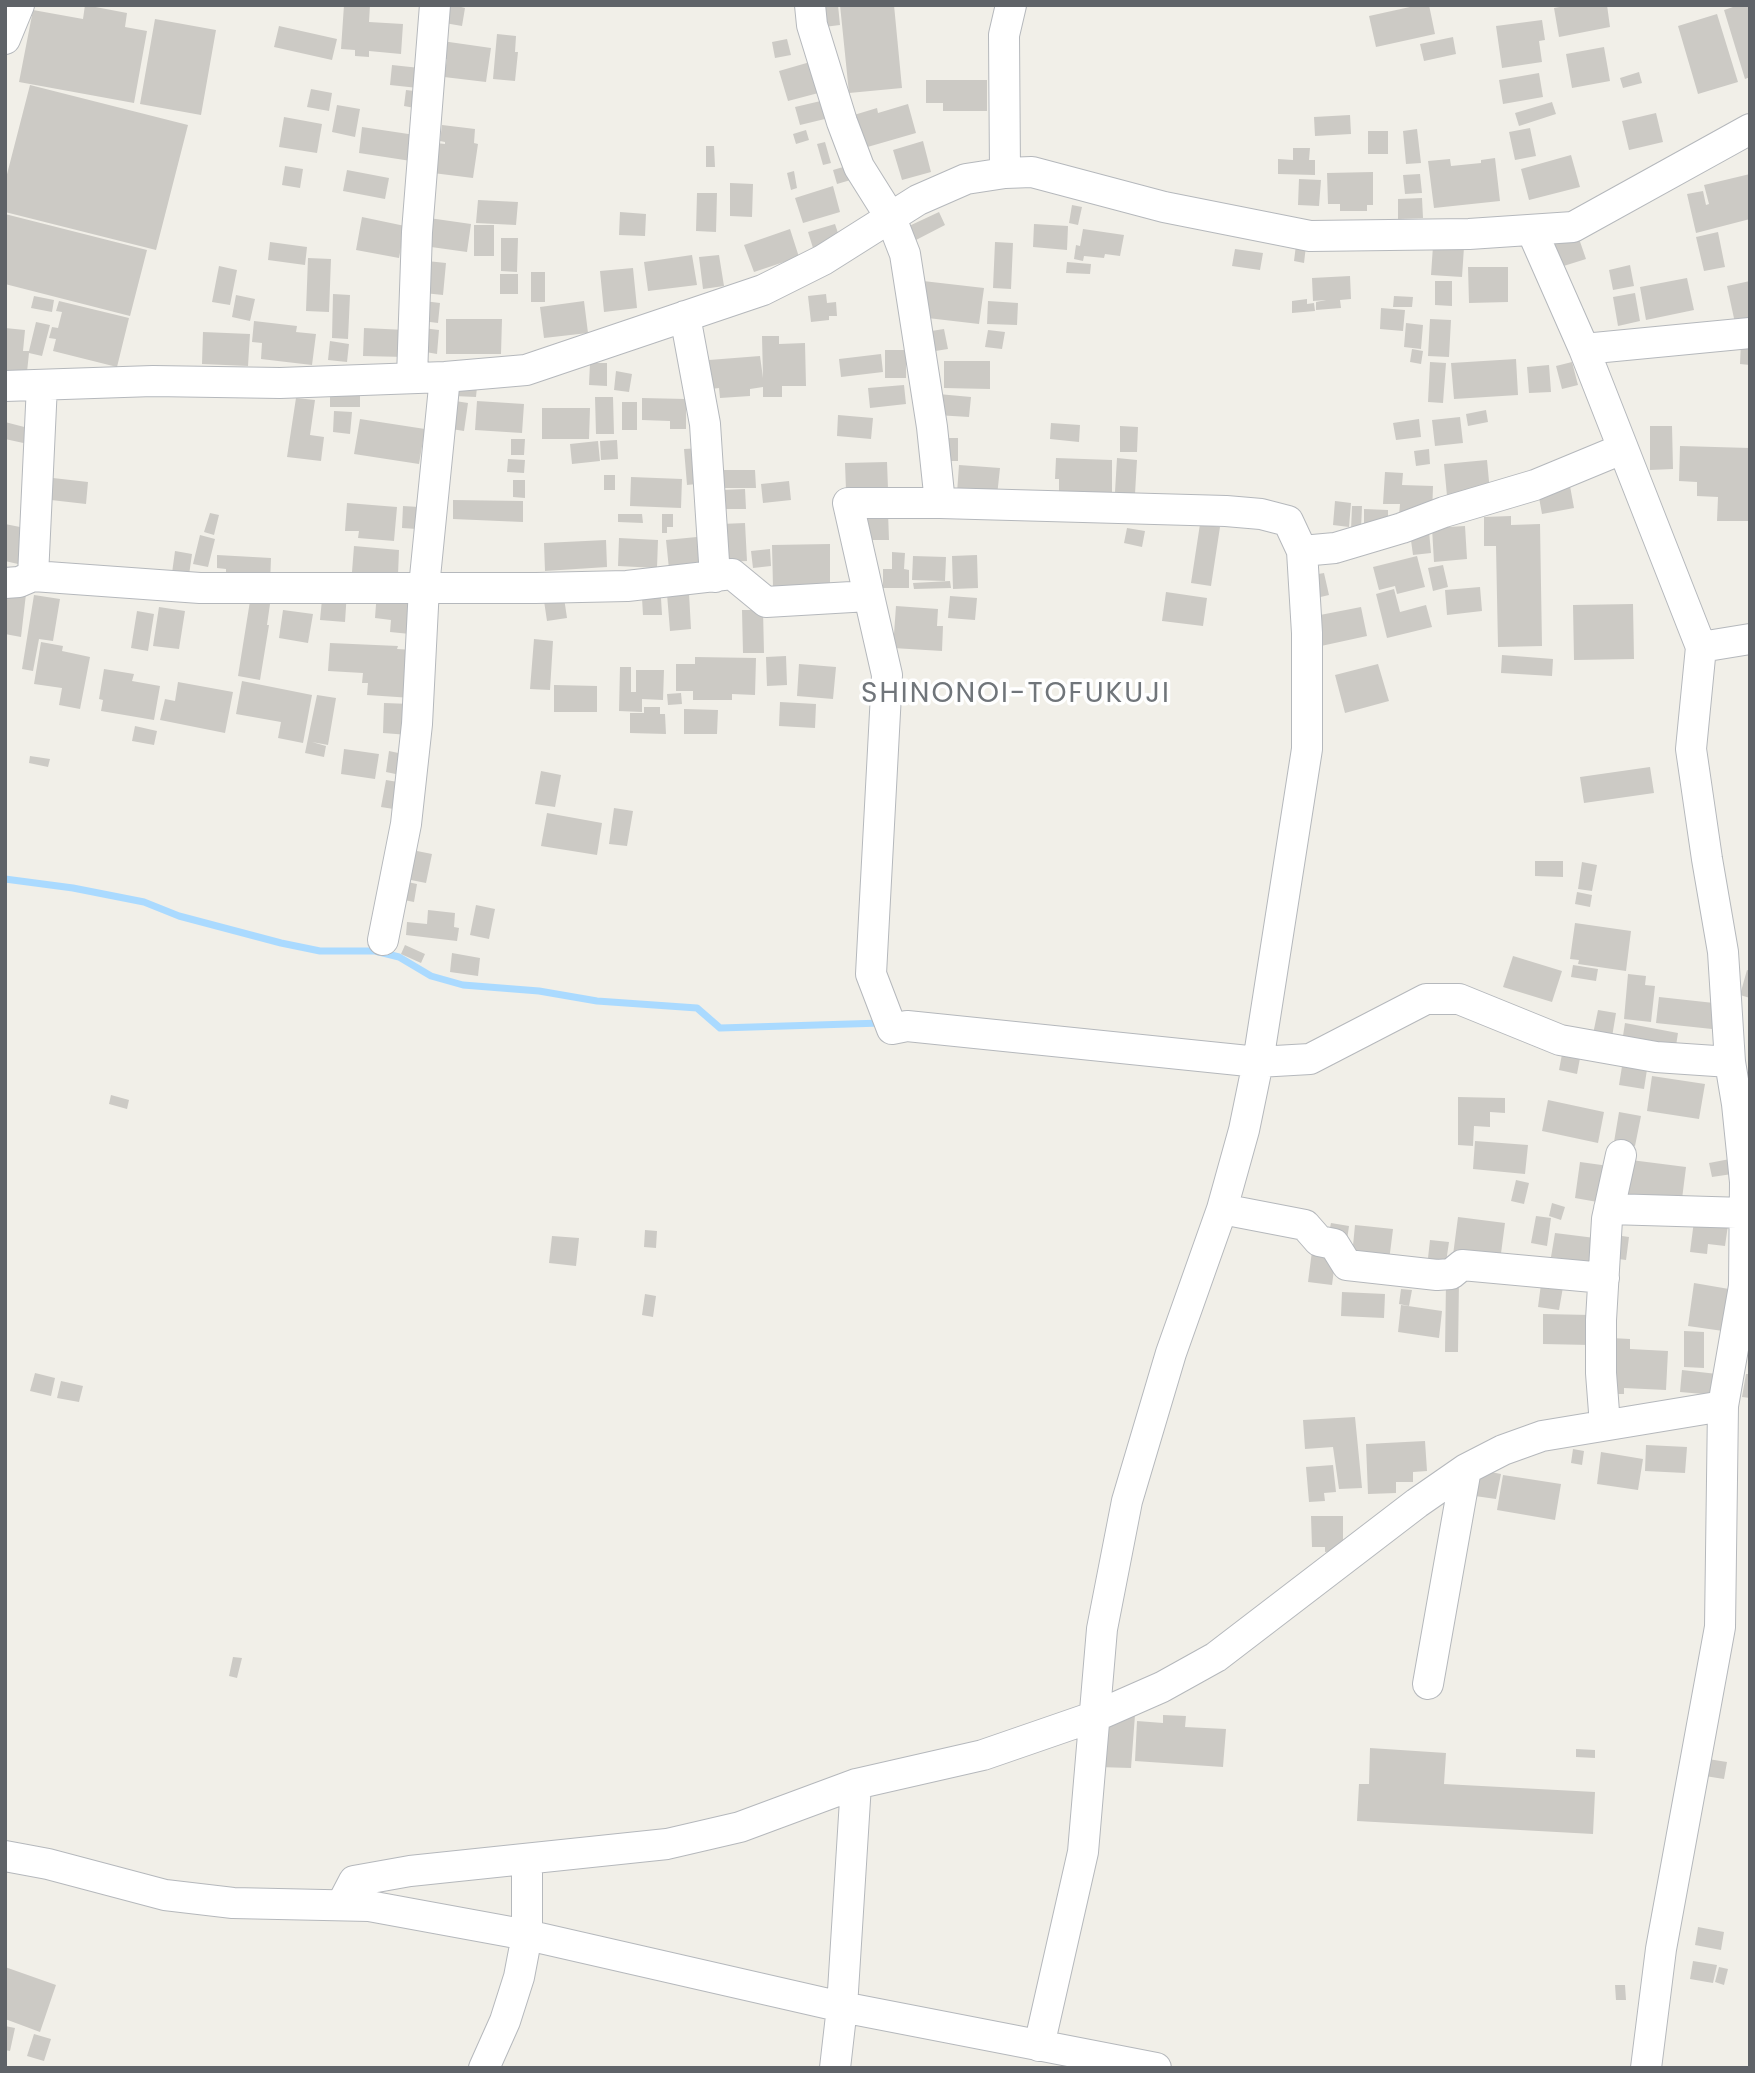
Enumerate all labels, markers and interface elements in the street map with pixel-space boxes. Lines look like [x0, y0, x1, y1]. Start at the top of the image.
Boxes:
district label: SHINONOI-TOFUKUJI [863, 678, 1169, 712]

